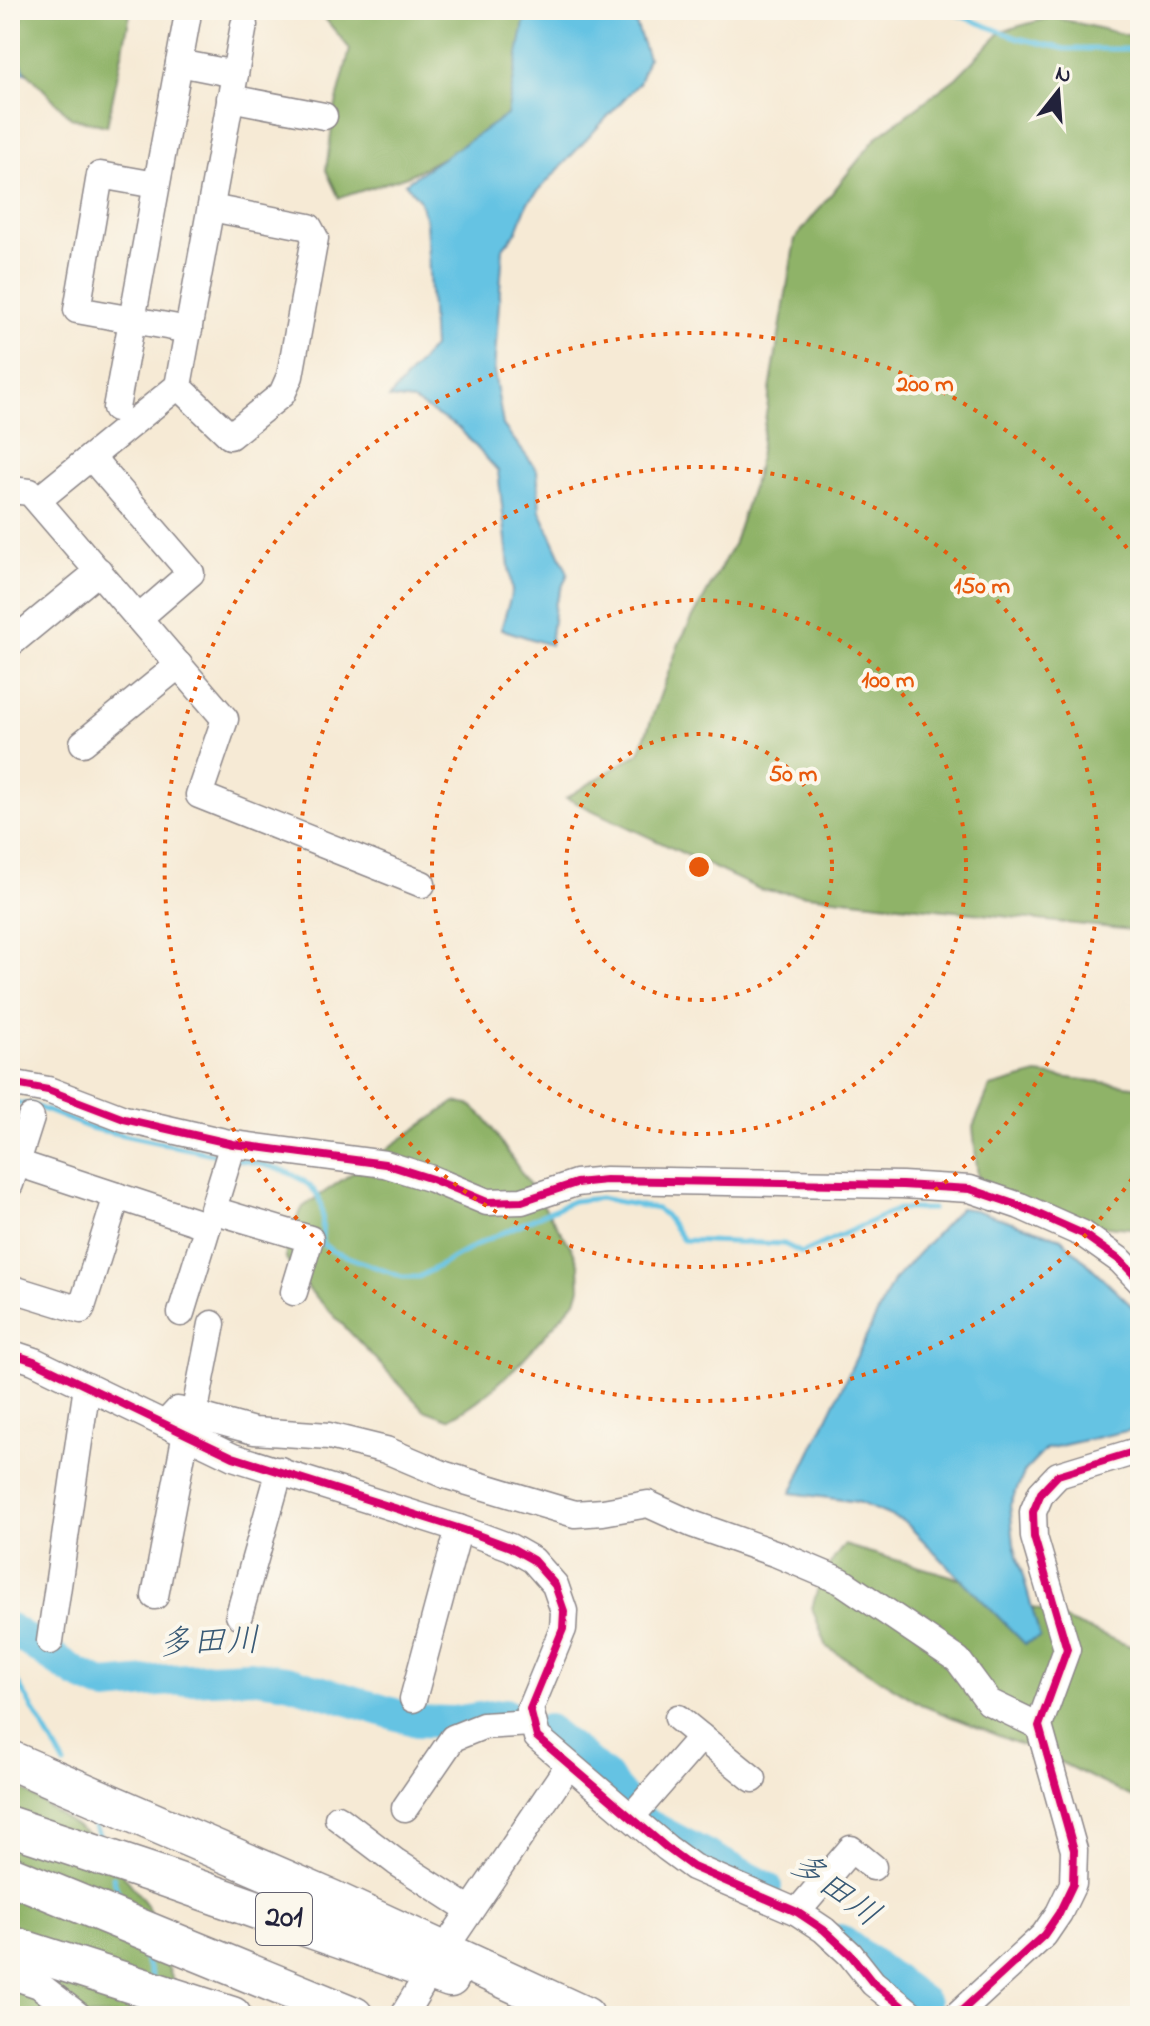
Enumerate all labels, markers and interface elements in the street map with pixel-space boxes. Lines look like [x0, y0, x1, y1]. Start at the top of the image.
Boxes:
north arrow [1018, 52, 1098, 132]
text: N [1051, 58, 1075, 93]
text: 200 m [895, 368, 954, 403]
text: 150 m [954, 570, 1011, 605]
text: 100 m [862, 664, 915, 699]
text: 50 m [769, 758, 818, 793]
centre of rings [685, 853, 713, 881]
water label: 多田川 [157, 1617, 261, 1671]
water label: 多田川 [778, 1841, 890, 1941]
road number: 201 [256, 1893, 312, 1945]

